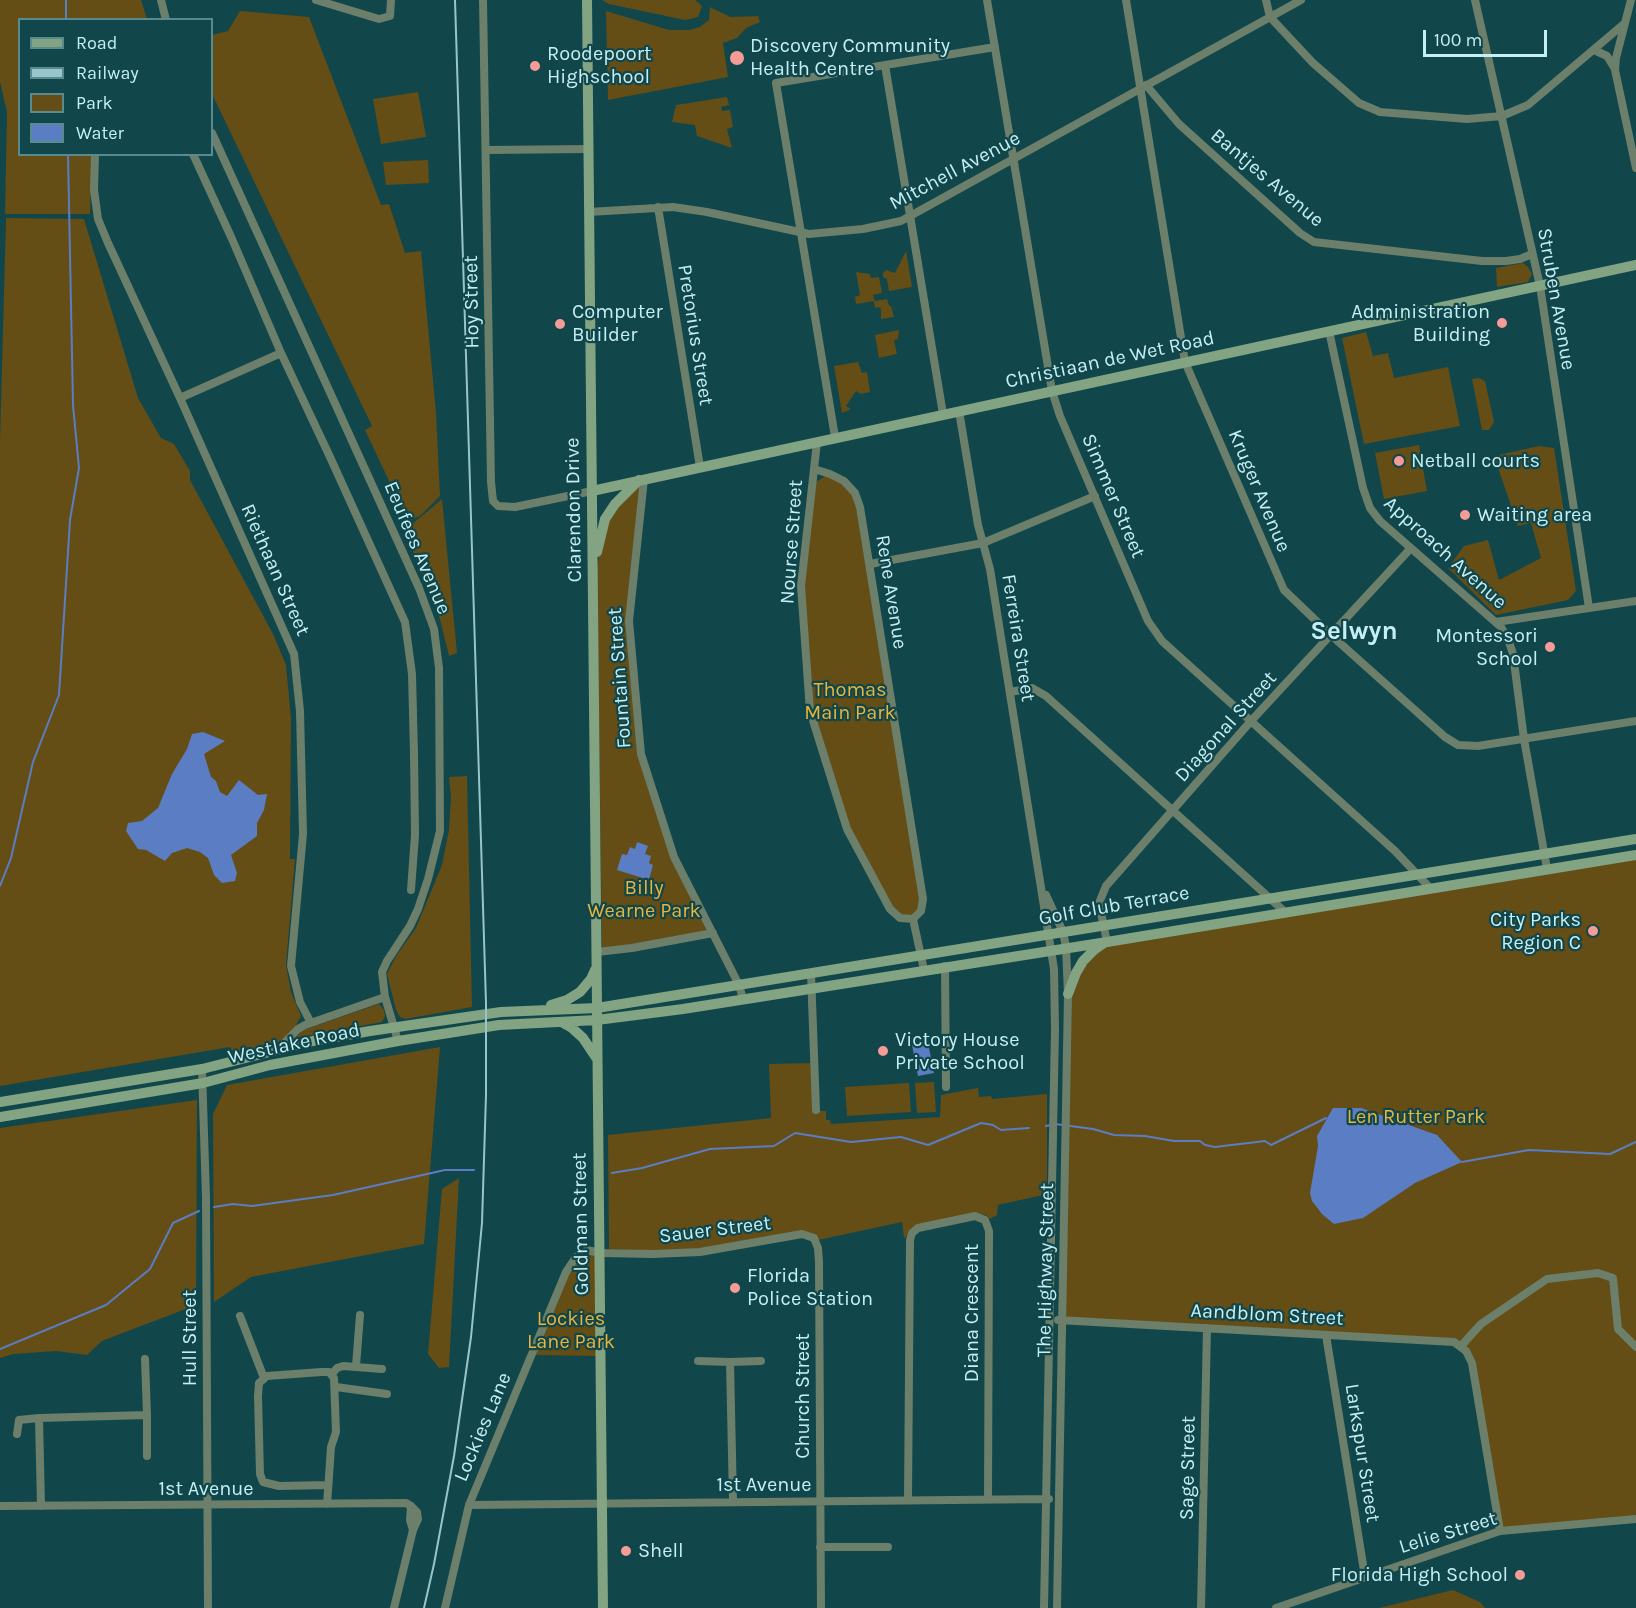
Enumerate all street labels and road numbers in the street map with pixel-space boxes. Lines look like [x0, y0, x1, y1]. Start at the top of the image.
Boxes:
street label: Bantjes Avenue [1205, 124, 1329, 232]
street label: Mitchell Avenue [885, 126, 1025, 216]
street label: Struben Avenue [1532, 226, 1580, 372]
street label: Hoy Street [459, 255, 485, 349]
street label: Pretorius Street [672, 263, 718, 407]
street label: Christiaan de Wet Road [1003, 326, 1217, 394]
street label: Kruger Avenue [1222, 426, 1296, 556]
street label: Simmer Street [1076, 430, 1150, 562]
street label: Clarendon Drive [561, 437, 587, 583]
street label: Eeufees Avenue [378, 478, 456, 618]
street label: Nourse Street [776, 479, 808, 605]
street label: Approach Avenue [1379, 492, 1511, 614]
street label: Riethaan Street [235, 500, 315, 640]
street label: Rene Avenue [870, 533, 912, 651]
street label: Ferreira Street [996, 573, 1040, 703]
street label: Fountain Street [603, 607, 637, 749]
street label: Diagonal Street [1170, 667, 1282, 787]
street label: Golf Club Terrace [1037, 881, 1191, 931]
street label: Westlake Road [226, 1018, 362, 1070]
street label: Goldman Street [568, 1152, 594, 1296]
street label: The Highway Street [1032, 1183, 1060, 1357]
street label: Sauer Street [658, 1211, 772, 1249]
street label: Diana Crescent [960, 1244, 984, 1382]
street label: Hull Street [178, 1290, 202, 1386]
street label: Aandblom Street [1190, 1299, 1344, 1331]
street label: Church Street [791, 1333, 815, 1459]
street label: Lockies Lane [449, 1369, 517, 1485]
street label: Larkspur Street [1339, 1382, 1385, 1524]
street label: Sage Street [1175, 1416, 1201, 1520]
street label: 1st Avenue [716, 1473, 812, 1497]
street label: 1st Avenue [158, 1477, 254, 1501]
street label: Lelie Street [1396, 1507, 1500, 1559]

